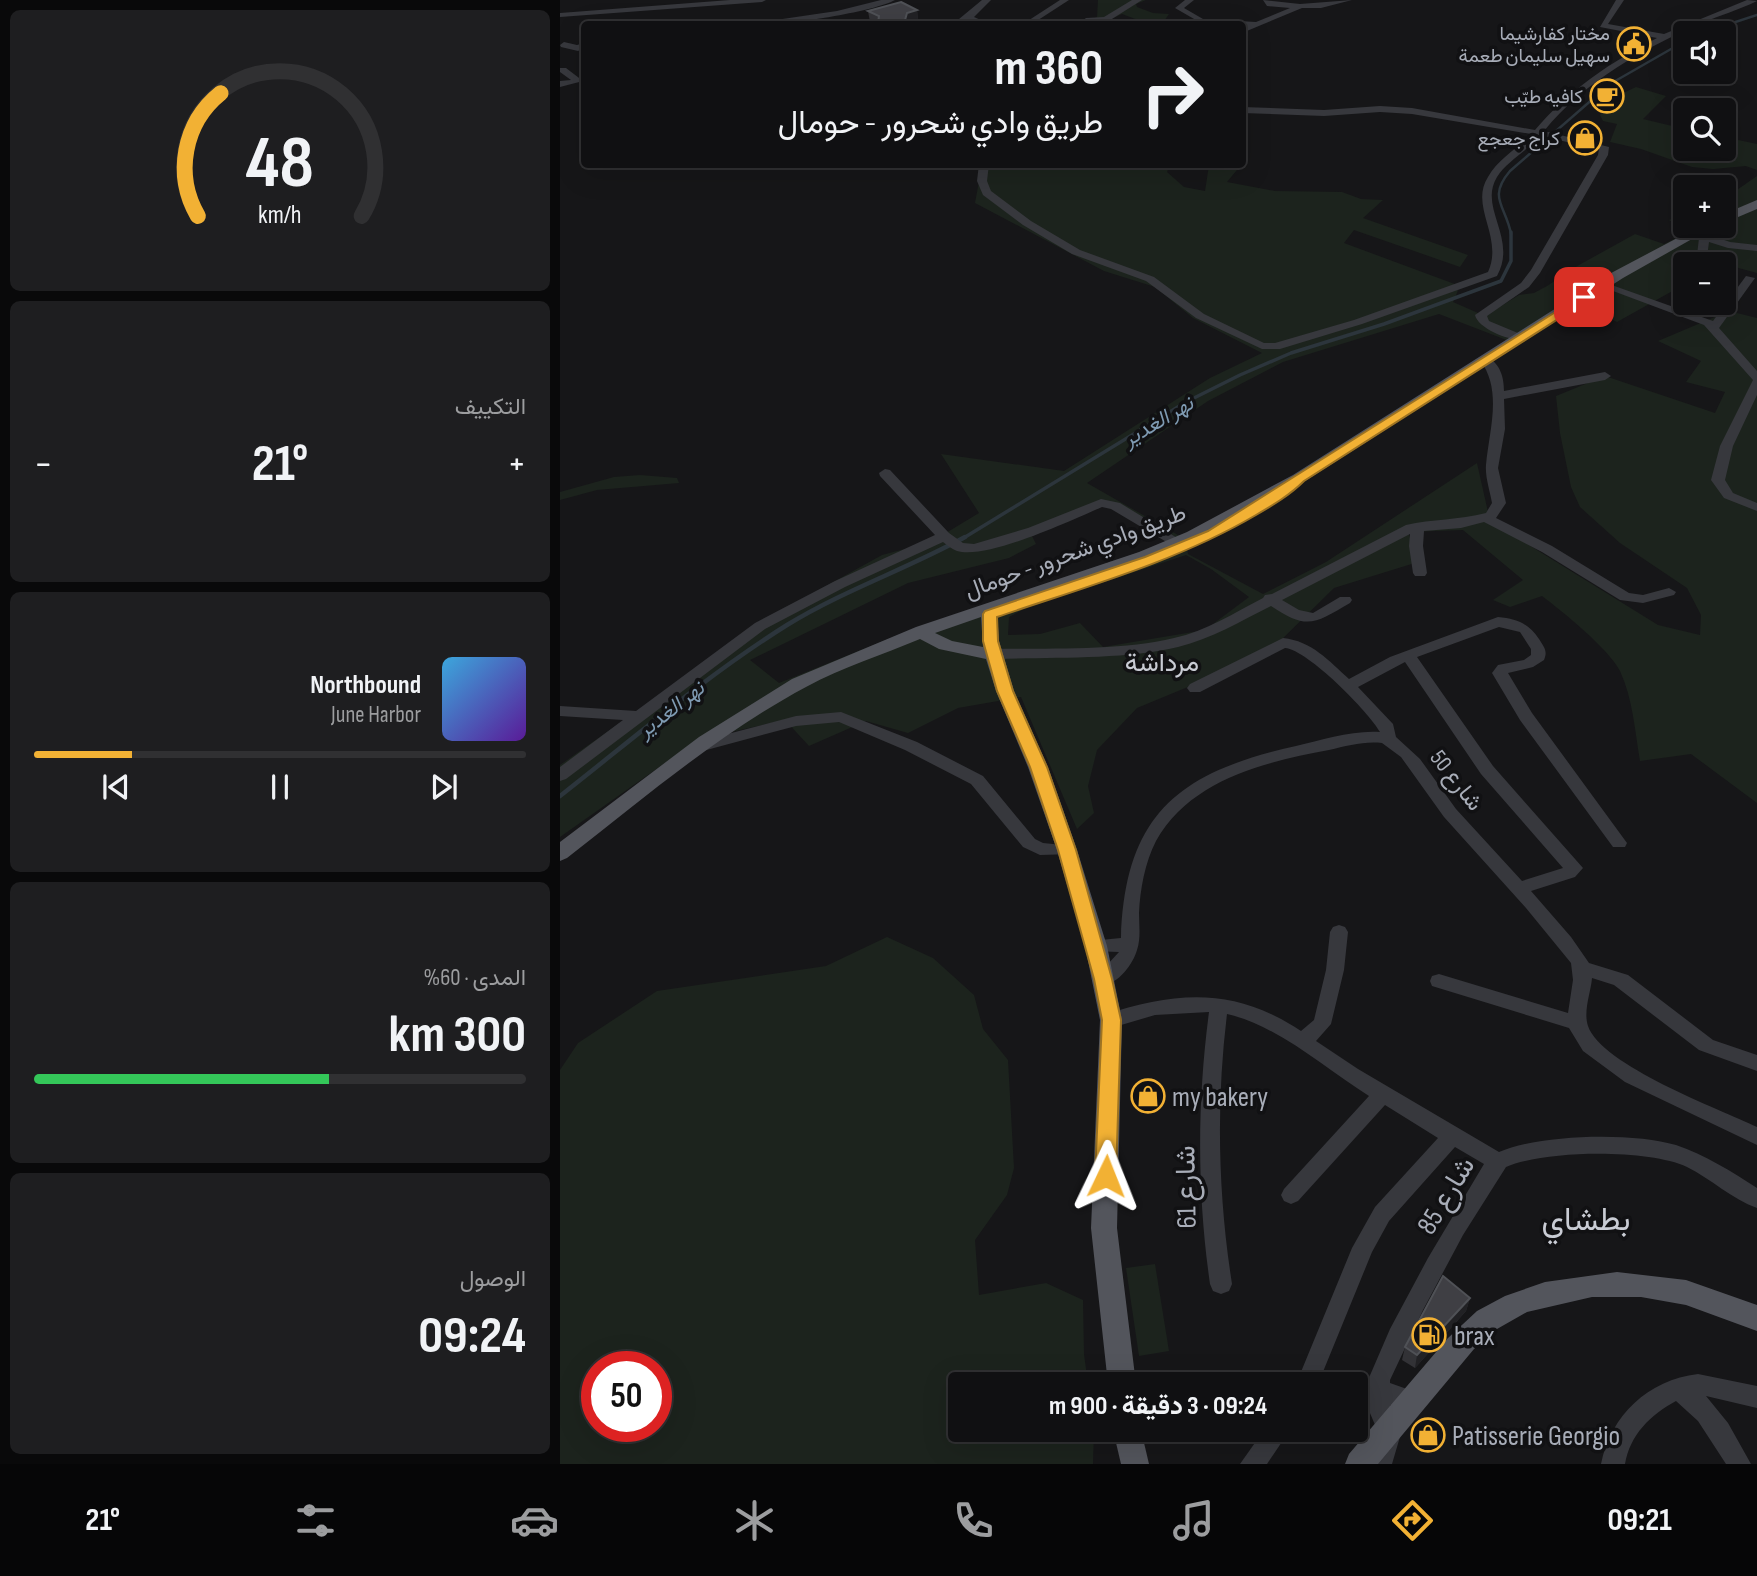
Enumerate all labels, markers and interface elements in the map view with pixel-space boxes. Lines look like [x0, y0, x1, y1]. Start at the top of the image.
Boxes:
map controls [1673, 21, 1736, 315]
button: sound [1673, 21, 1736, 84]
place label: مختار كفارشيما سهيل سليمان طعمة [1459, 23, 1610, 68]
public building icon: مختار كفارشيما سهيل سليمان طعمة [1615, 25, 1653, 63]
text: 360 m [995, 40, 1103, 99]
icon: right [1127, 49, 1218, 140]
cafe icon: كافيه طيّب [1588, 77, 1626, 115]
place label: كافيه طيّب [1504, 86, 1583, 109]
button: search [1673, 98, 1736, 161]
text: طريق وادي شحرور - حومال [778, 104, 1103, 143]
shop icon: كراج جعجع [1566, 119, 1604, 157]
text: 48 [246, 121, 314, 209]
place label: كراج جعجع [1477, 128, 1560, 152]
button: + [1673, 175, 1736, 238]
text: km/h [258, 200, 302, 231]
button: − [1673, 252, 1736, 315]
pin [1554, 267, 1614, 327]
icon: arrive [1565, 278, 1603, 316]
water label: نهر الغدير [1117, 390, 1199, 453]
text: التكييف [455, 393, 526, 421]
text: 21° [252, 433, 308, 496]
text: − [34, 442, 53, 487]
text: + [507, 442, 526, 487]
street label: طريق وادي شحرور - حومال [961, 499, 1191, 609]
district label: مرداشة [1125, 648, 1199, 679]
text: Northbound [310, 670, 421, 701]
water label: نهر الغدير [632, 675, 710, 744]
text: June Harbor [331, 701, 421, 729]
street label: شارع 50 [1423, 745, 1489, 817]
icon: previous [97, 768, 135, 806]
icon: pause [261, 768, 299, 806]
icon: next [425, 768, 463, 806]
text: المدى · 60% [424, 964, 526, 992]
text: 300 km [389, 1004, 526, 1067]
shop icon: my bakery [1129, 1077, 1167, 1115]
place label: my bakery [1172, 1081, 1268, 1114]
position arrow [1069, 1139, 1143, 1213]
street label: شارع 61 [1169, 1145, 1205, 1229]
street label: شارع 85 [1410, 1151, 1483, 1241]
district label: بطشاي [1542, 1201, 1631, 1245]
text: الوصول [460, 1265, 526, 1293]
text: 09:24 [418, 1305, 526, 1368]
fuel station icon: brax [1410, 1316, 1448, 1354]
place label: brax [1454, 1320, 1495, 1353]
speed limit sign: 50 [581, 1351, 672, 1442]
text: 09:24 · 3 دقيقة · 900 m [1049, 1391, 1267, 1422]
shop icon: Patisserie Georgio [1409, 1416, 1447, 1454]
place label: Patisserie Georgio [1452, 1420, 1620, 1453]
icon: filters [291, 1496, 340, 1545]
icon: car [510, 1496, 559, 1545]
icon: climate [730, 1496, 779, 1545]
icon: phone [949, 1496, 998, 1545]
icon: music [1169, 1496, 1218, 1545]
icon: directions [1388, 1496, 1437, 1545]
text: 21° [85, 1501, 120, 1540]
text: 09:21 [1608, 1501, 1672, 1540]

